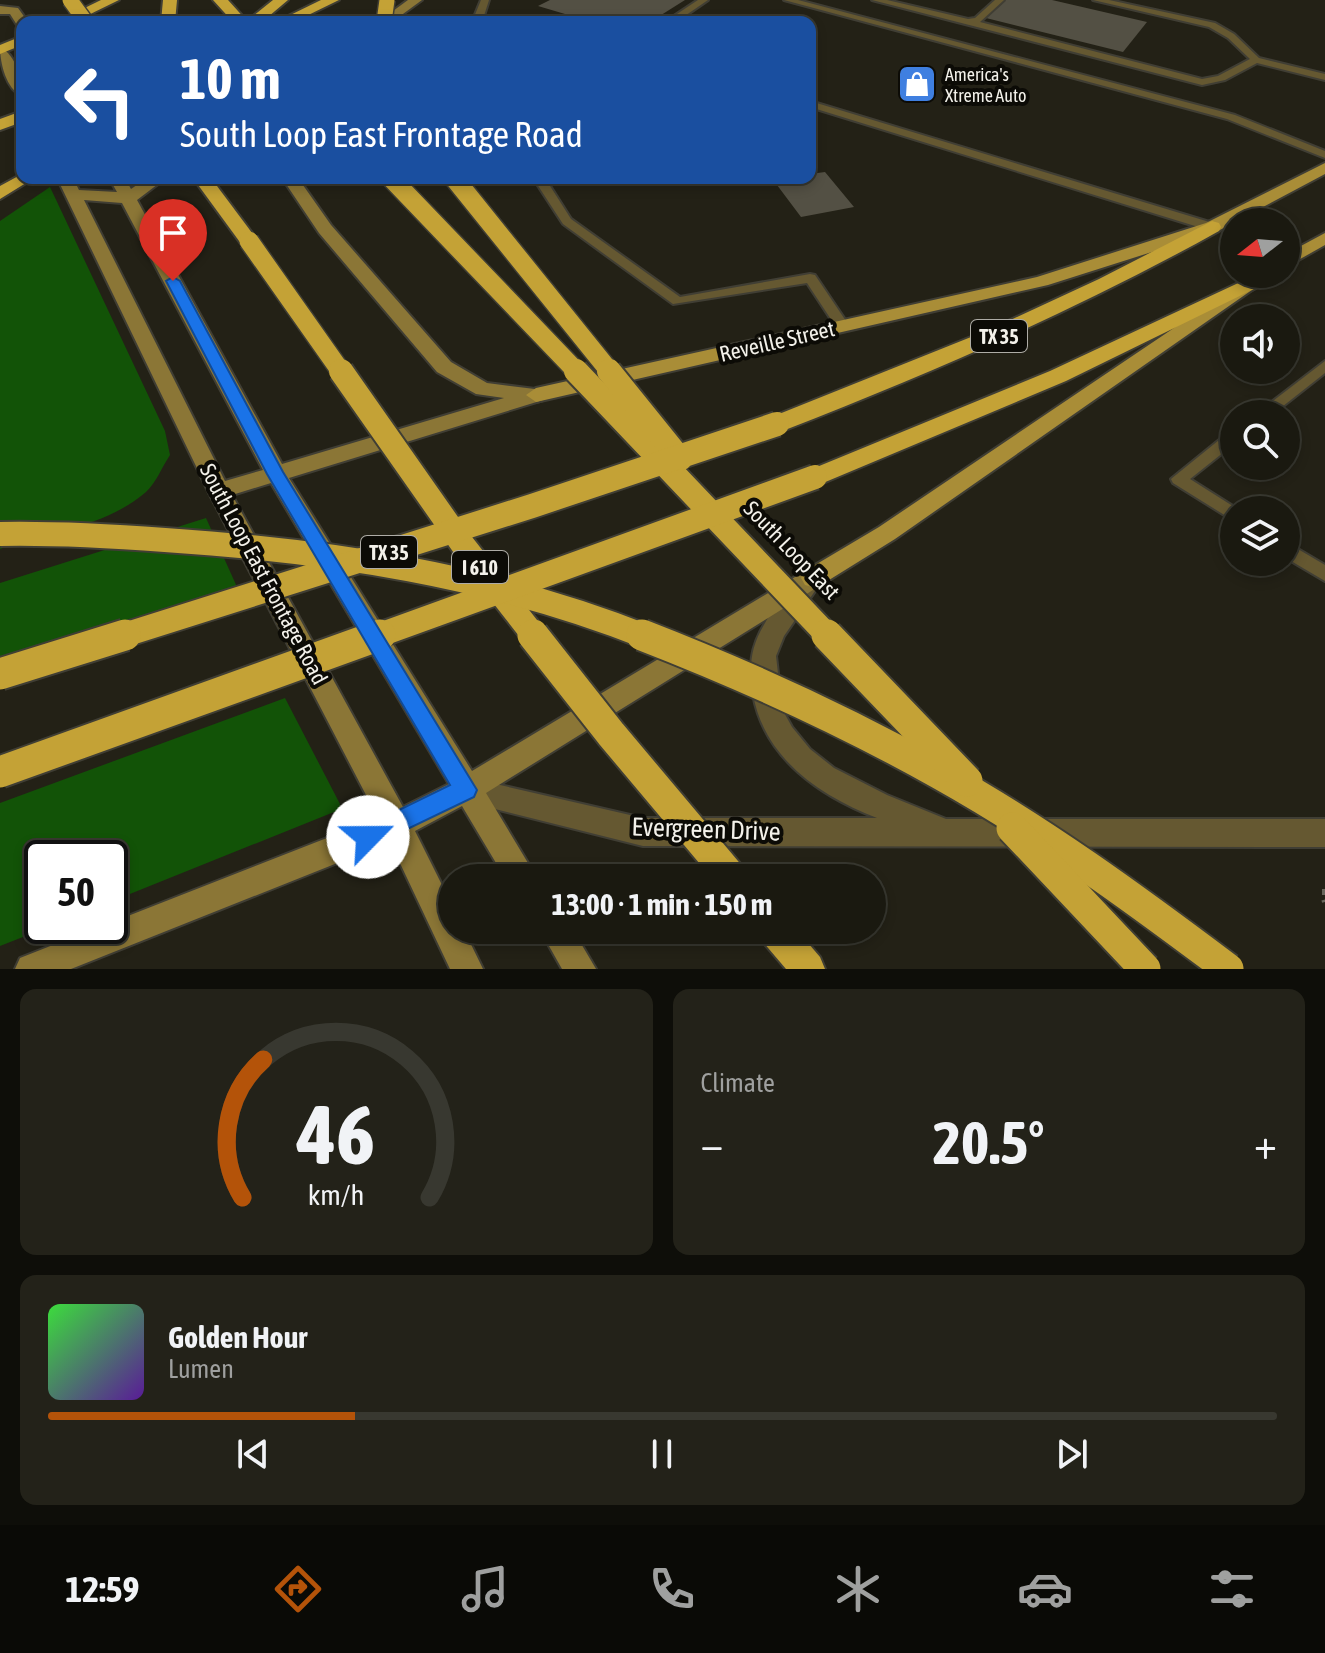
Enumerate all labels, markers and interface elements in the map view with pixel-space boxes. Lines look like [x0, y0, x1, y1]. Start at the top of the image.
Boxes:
text: 10 m [180, 47, 281, 111]
icon: left [48, 48, 152, 152]
shop icon: America's Xtreme Auto [896, 63, 938, 105]
place label: America's Xtreme Auto [945, 64, 1026, 106]
text: South Loop East Frontage Road [180, 113, 583, 155]
pin [139, 199, 207, 281]
north arrow [1220, 208, 1300, 288]
map controls [1220, 208, 1300, 576]
icon: arrive [151, 211, 195, 255]
button: sound [1220, 304, 1300, 384]
street label: Reveille Street [717, 315, 837, 367]
road number: TX 35 [971, 320, 1027, 352]
button: search [1220, 400, 1300, 480]
street label: South Loop East Frontage Road [195, 459, 333, 689]
street label: South Loop East [739, 495, 845, 605]
button: layers [1220, 496, 1300, 576]
road number: TX 35 [361, 536, 417, 568]
road number: I 610 [452, 551, 508, 583]
position arrow [326, 795, 410, 879]
street label: Evergreen Drive [631, 811, 781, 847]
speed limit sign: 50 [24, 840, 128, 944]
text: 13:00 · 1 min · 150 m [552, 887, 772, 921]
text: Climate [701, 1068, 775, 1098]
text: 46 [296, 1086, 375, 1182]
text: 20.5° [933, 1108, 1045, 1177]
text: − [701, 1118, 723, 1168]
text: + [1254, 1118, 1277, 1168]
text: km/h [308, 1178, 365, 1211]
text: Golden Hour [168, 1320, 307, 1354]
text: Lumen [168, 1354, 234, 1384]
icon: previous [231, 1432, 275, 1476]
icon: pause [640, 1432, 684, 1476]
icon: next [1050, 1432, 1094, 1476]
icon: directions [270, 1561, 326, 1617]
icon: music [457, 1561, 513, 1617]
icon: phone [644, 1561, 700, 1617]
icon: climate [830, 1561, 886, 1617]
icon: car [1017, 1561, 1073, 1617]
icon: filters [1204, 1561, 1260, 1617]
text: 12:59 [65, 1568, 139, 1610]

